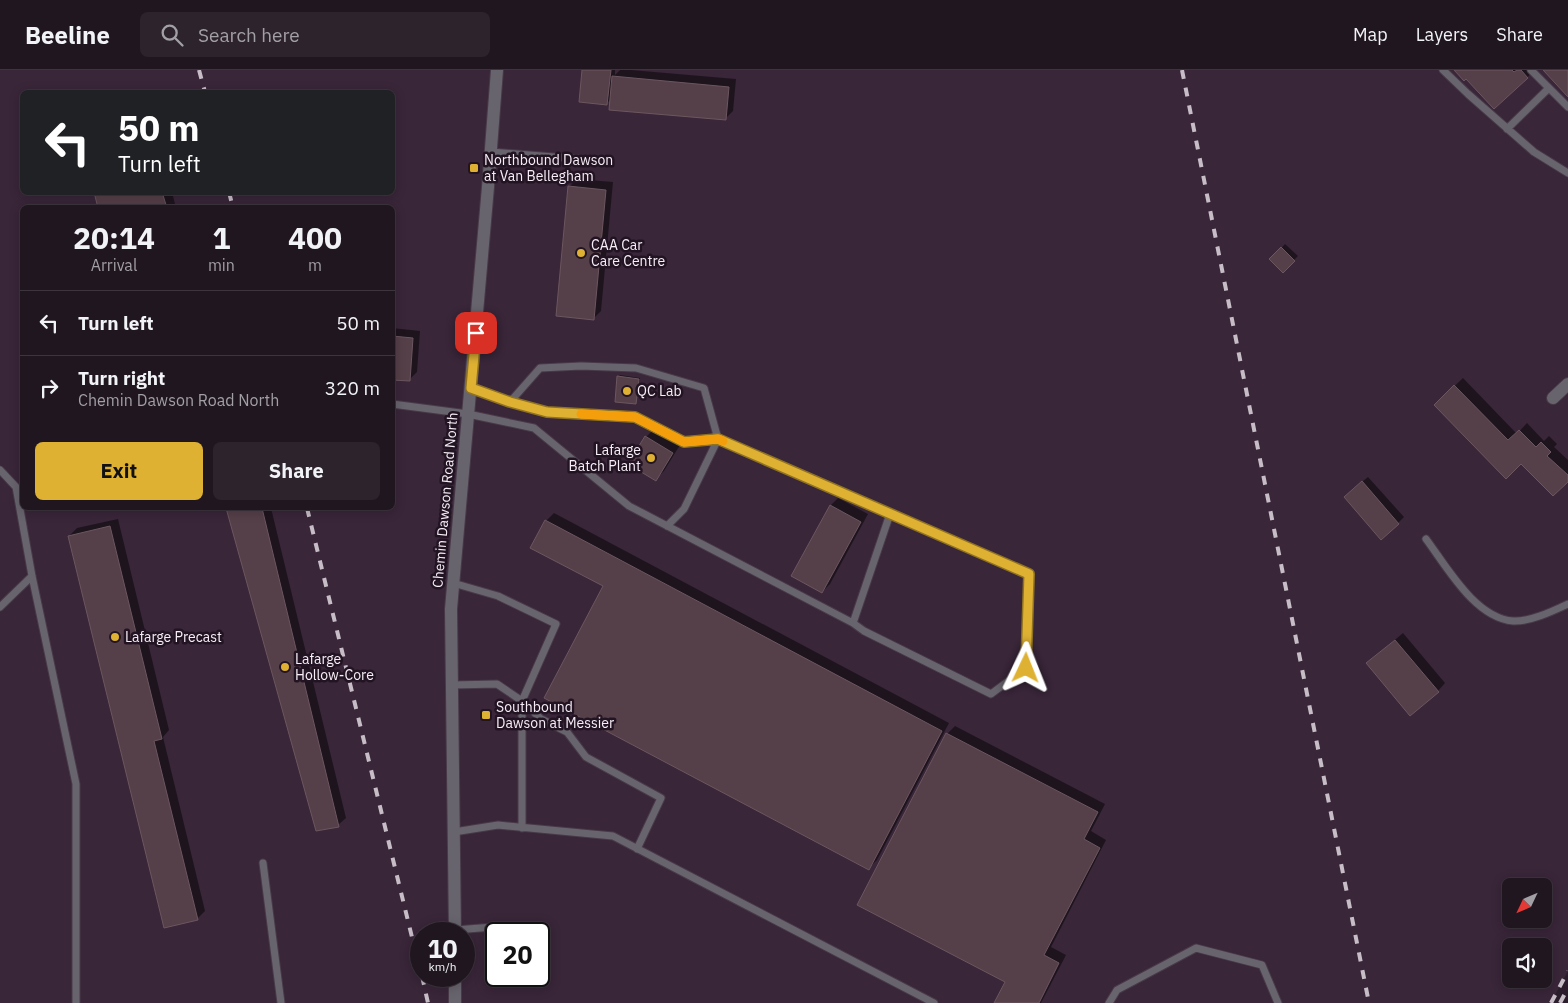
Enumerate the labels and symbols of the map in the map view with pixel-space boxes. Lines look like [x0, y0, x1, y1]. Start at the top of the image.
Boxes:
place label: Northbound Dawson at Van Bellegham [484, 151, 613, 185]
marker: Northbound Dawson at Van Bellegham [468, 162, 480, 174]
place label: CAA Car Care Centre [591, 236, 666, 270]
marker: CAA Car Care Centre [575, 247, 587, 259]
pin [455, 312, 497, 354]
place label: QC Lab [637, 382, 682, 400]
marker: QC Lab [621, 385, 633, 397]
street label: Chemin Dawson Road North [428, 412, 462, 588]
place label: Lafarge Batch Plant [569, 441, 641, 475]
marker: Lafarge Batch Plant [645, 452, 657, 464]
place label: Lafarge Precast [125, 628, 222, 646]
marker: Lafarge Precast [109, 631, 121, 643]
position arrow [999, 641, 1051, 693]
place label: Lafarge Hollow-Core [295, 650, 374, 684]
marker: Lafarge Hollow-Core [279, 661, 291, 673]
place label: Southbound Dawson at Messier [496, 698, 614, 732]
marker: Southbound Dawson at Messier [480, 709, 492, 721]
north arrow [1502, 878, 1552, 928]
speed limit sign: 20 [485, 922, 550, 987]

